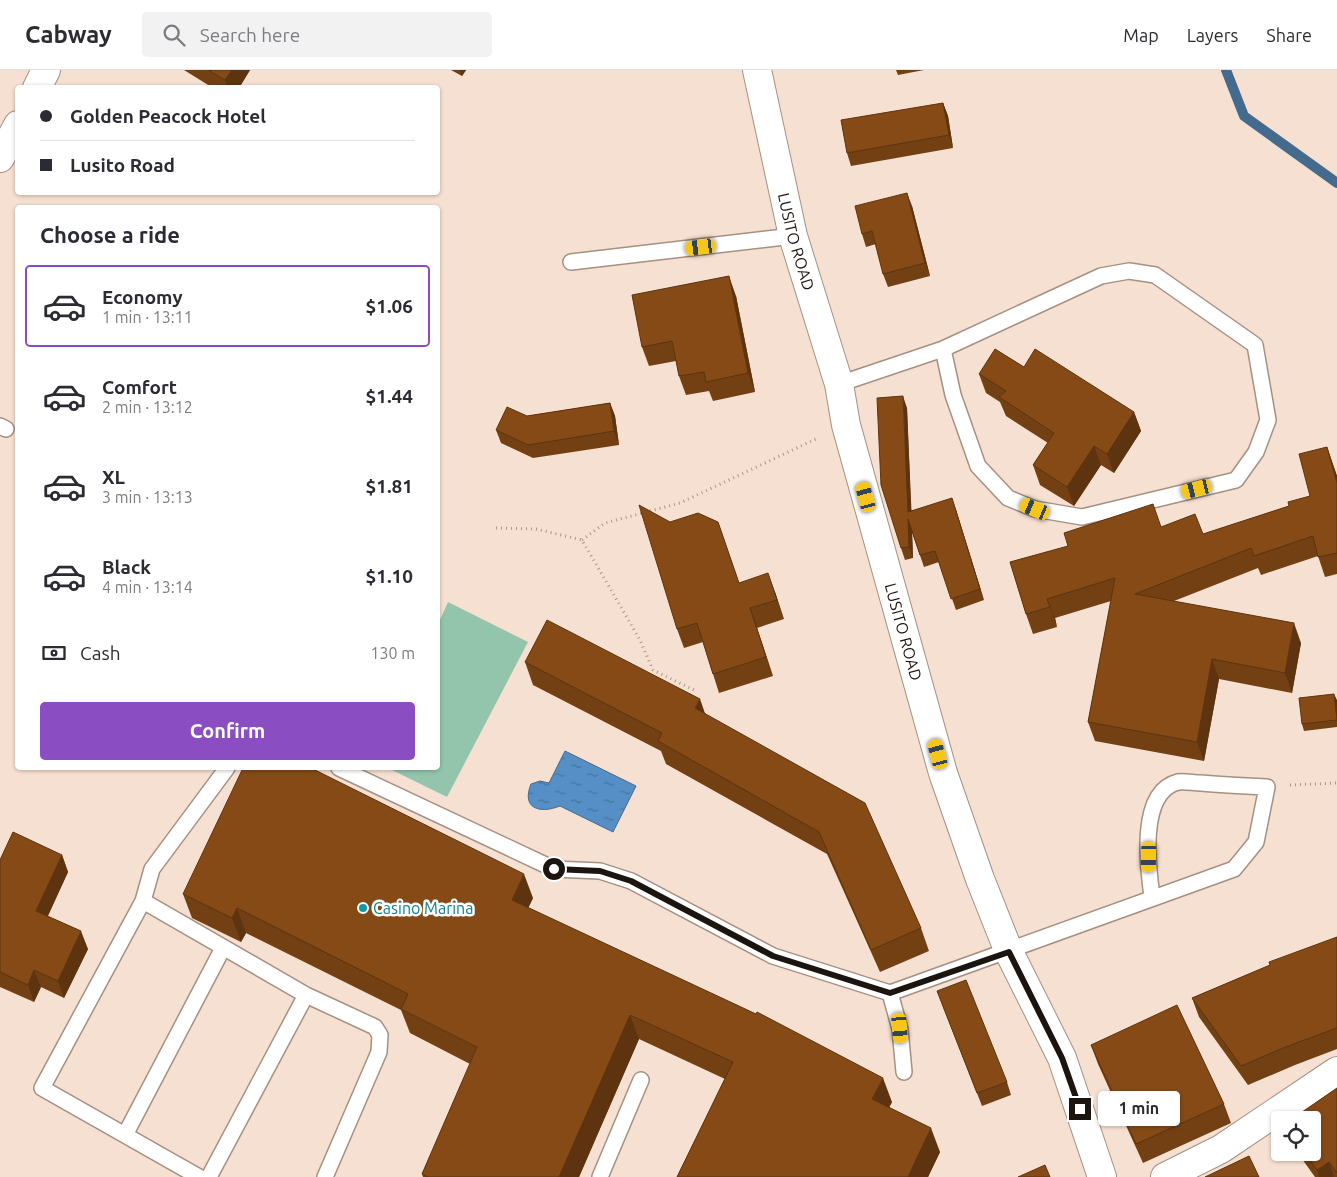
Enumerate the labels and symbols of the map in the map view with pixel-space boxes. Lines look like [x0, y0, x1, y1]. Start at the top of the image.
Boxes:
street label: LUSITO ROAD [775, 191, 818, 292]
car [685, 238, 716, 256]
car [1180, 478, 1213, 500]
car [854, 481, 877, 513]
car [1018, 496, 1051, 522]
street label: LUSITO ROAD [881, 581, 926, 682]
car [926, 738, 949, 770]
car [1141, 842, 1156, 872]
route start [543, 858, 565, 880]
place label: Casino Marina [373, 899, 473, 917]
marker: Casino Marina [357, 902, 369, 914]
car [891, 1012, 908, 1044]
callout: 1 min [1098, 1092, 1180, 1126]
route end [1069, 1098, 1091, 1120]

